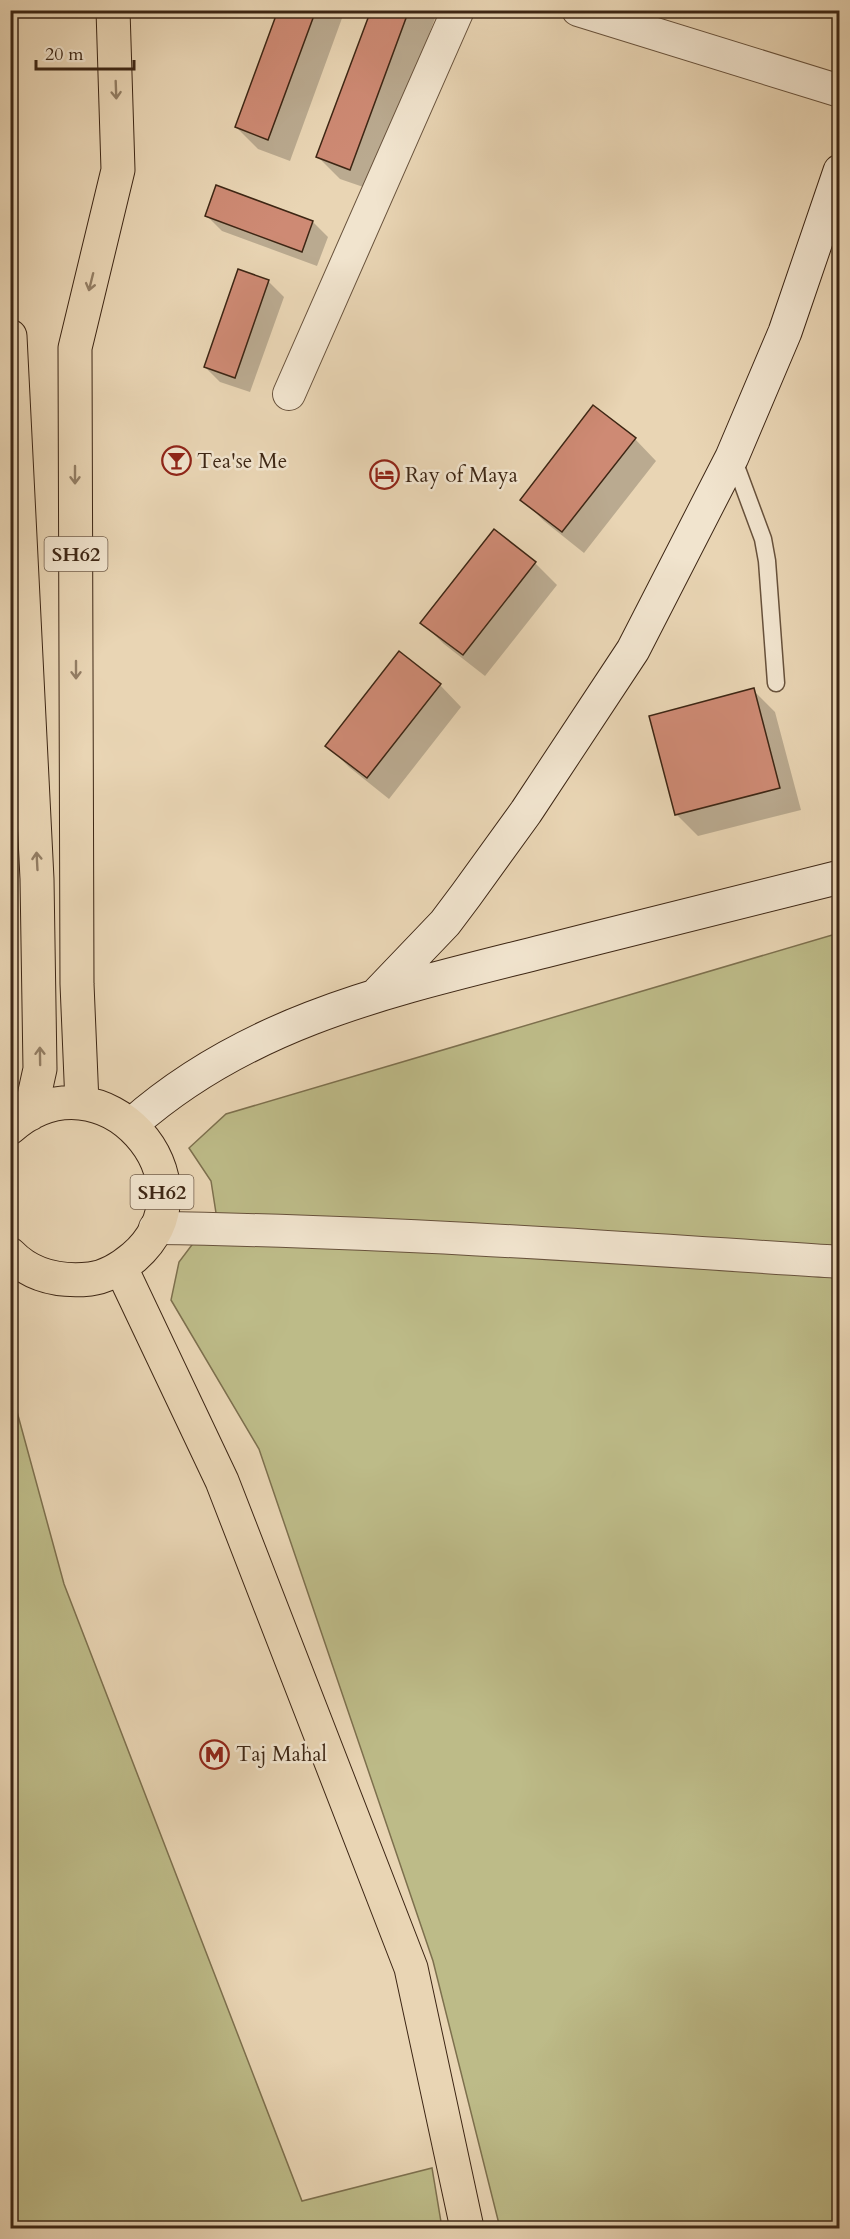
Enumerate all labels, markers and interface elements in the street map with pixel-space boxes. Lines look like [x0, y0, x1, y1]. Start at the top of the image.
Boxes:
scale bar [36, 33, 134, 71]
text: 20 m [45, 42, 84, 67]
one-way arrow [110, 79, 121, 99]
one-way arrow [85, 271, 96, 291]
bar icon: Tea'se Me [160, 445, 192, 477]
place label: Tea'se Me [197, 447, 287, 476]
hotel icon: Ray of Maya [368, 459, 400, 491]
place label: Ray of Maya [405, 461, 518, 490]
one-way arrow [69, 464, 81, 484]
road number: SH62 [44, 537, 107, 571]
one-way arrow [70, 659, 82, 679]
one-way arrow [31, 852, 42, 872]
one-way arrow [34, 1047, 46, 1067]
road number: SH62 [130, 1175, 194, 1209]
metro station icon: Taj Mahal [199, 1738, 231, 1770]
place label: Taj Mahal [236, 1740, 327, 1769]

